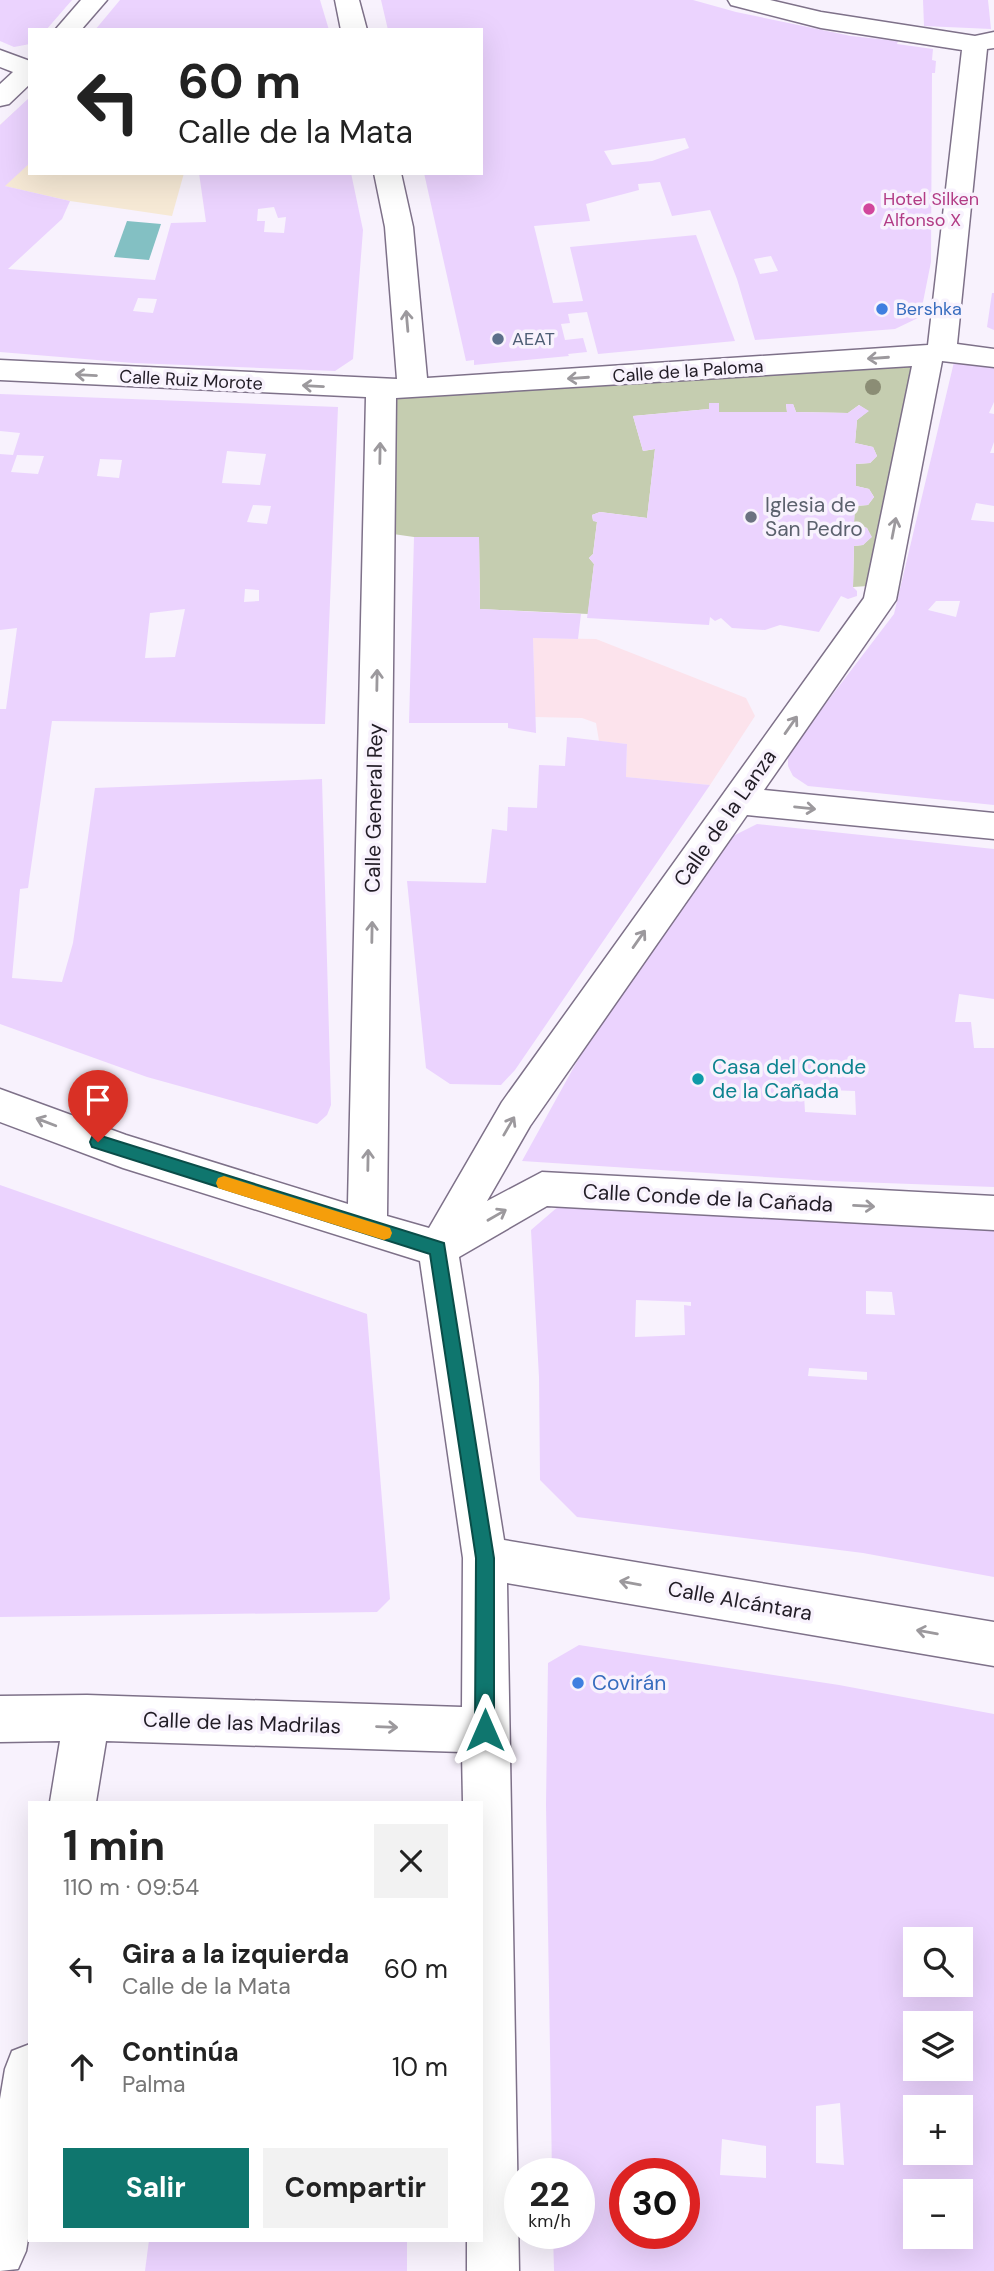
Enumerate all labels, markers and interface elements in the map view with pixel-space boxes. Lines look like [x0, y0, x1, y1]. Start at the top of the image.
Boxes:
text: 60 m [178, 49, 301, 113]
icon: left [63, 56, 154, 147]
text: Calle de la Mata [178, 111, 413, 153]
place label: Hotel Silken Alfonso X [883, 187, 979, 232]
marker: Hotel Silken Alfonso X [861, 201, 877, 217]
place label: Bershka [896, 297, 962, 321]
marker: Bershka [874, 301, 890, 317]
one-way arrow [400, 310, 413, 333]
place label: AEAT [512, 327, 555, 351]
marker: AEAT [490, 331, 506, 347]
one-way arrow [867, 352, 890, 365]
street label: Calle de la Paloma [612, 354, 764, 388]
street label: Calle Ruiz Morote [119, 364, 263, 396]
one-way arrow [75, 369, 98, 382]
one-way arrow [567, 372, 590, 385]
one-way arrow [302, 379, 325, 392]
one-way arrow [374, 441, 387, 464]
place label: Iglesia de San Pedro [765, 491, 863, 543]
marker: Iglesia de San Pedro [743, 509, 759, 525]
one-way arrow [888, 517, 902, 540]
one-way arrow [370, 669, 383, 692]
one-way arrow [784, 716, 798, 735]
street label: Calle General Rey [359, 723, 389, 893]
street label: Calle de la Lanza [667, 744, 783, 892]
one-way arrow [793, 801, 816, 814]
one-way arrow [365, 921, 379, 944]
one-way arrow [632, 930, 646, 949]
place label: Casa del Conde de la Cañada [712, 1053, 866, 1105]
pin [68, 1070, 128, 1142]
marker: Casa del Conde de la Cañada [690, 1071, 706, 1087]
icon: arrive [79, 1081, 117, 1119]
one-way arrow [36, 1115, 58, 1128]
one-way arrow [503, 1116, 516, 1137]
one-way arrow [362, 1148, 375, 1171]
street label: Calle Conde de la Cañada [582, 1177, 834, 1219]
one-way arrow [853, 1200, 876, 1213]
one-way arrow [487, 1208, 507, 1222]
street label: Calle Alcántara [666, 1575, 814, 1627]
one-way arrow [619, 1576, 642, 1589]
one-way arrow [916, 1625, 939, 1638]
place label: Covirán [592, 1669, 666, 1697]
marker: Covirán [570, 1675, 586, 1691]
position arrow [448, 1693, 522, 1767]
street label: Calle de las Madrilas [143, 1706, 341, 1740]
one-way arrow [375, 1720, 398, 1733]
text: 1 min [63, 1818, 165, 1873]
button: close [374, 1824, 448, 1898]
text: 110 m · 09:54 [63, 1872, 199, 1902]
map controls [903, 1927, 973, 2249]
button: search [903, 1927, 973, 1997]
text: Gira a la izquierda [122, 1937, 349, 1971]
icon: left [63, 1950, 101, 1988]
text: 60 m [384, 1952, 448, 1986]
text: Calle de la Mata [122, 1971, 291, 2001]
button: layers [903, 2011, 973, 2081]
text: Continúa [122, 2035, 239, 2069]
icon: ahead [63, 2048, 101, 2086]
text: 10 m [392, 2050, 448, 2084]
text: Palma [122, 2069, 185, 2099]
button: + [903, 2095, 973, 2165]
button: Salir [63, 2148, 249, 2228]
button: Compartir [263, 2148, 448, 2228]
speed limit sign: 30 [609, 2158, 700, 2249]
text: 22 [529, 2171, 570, 2217]
button: − [903, 2179, 973, 2249]
text: km/h [528, 2209, 571, 2233]

